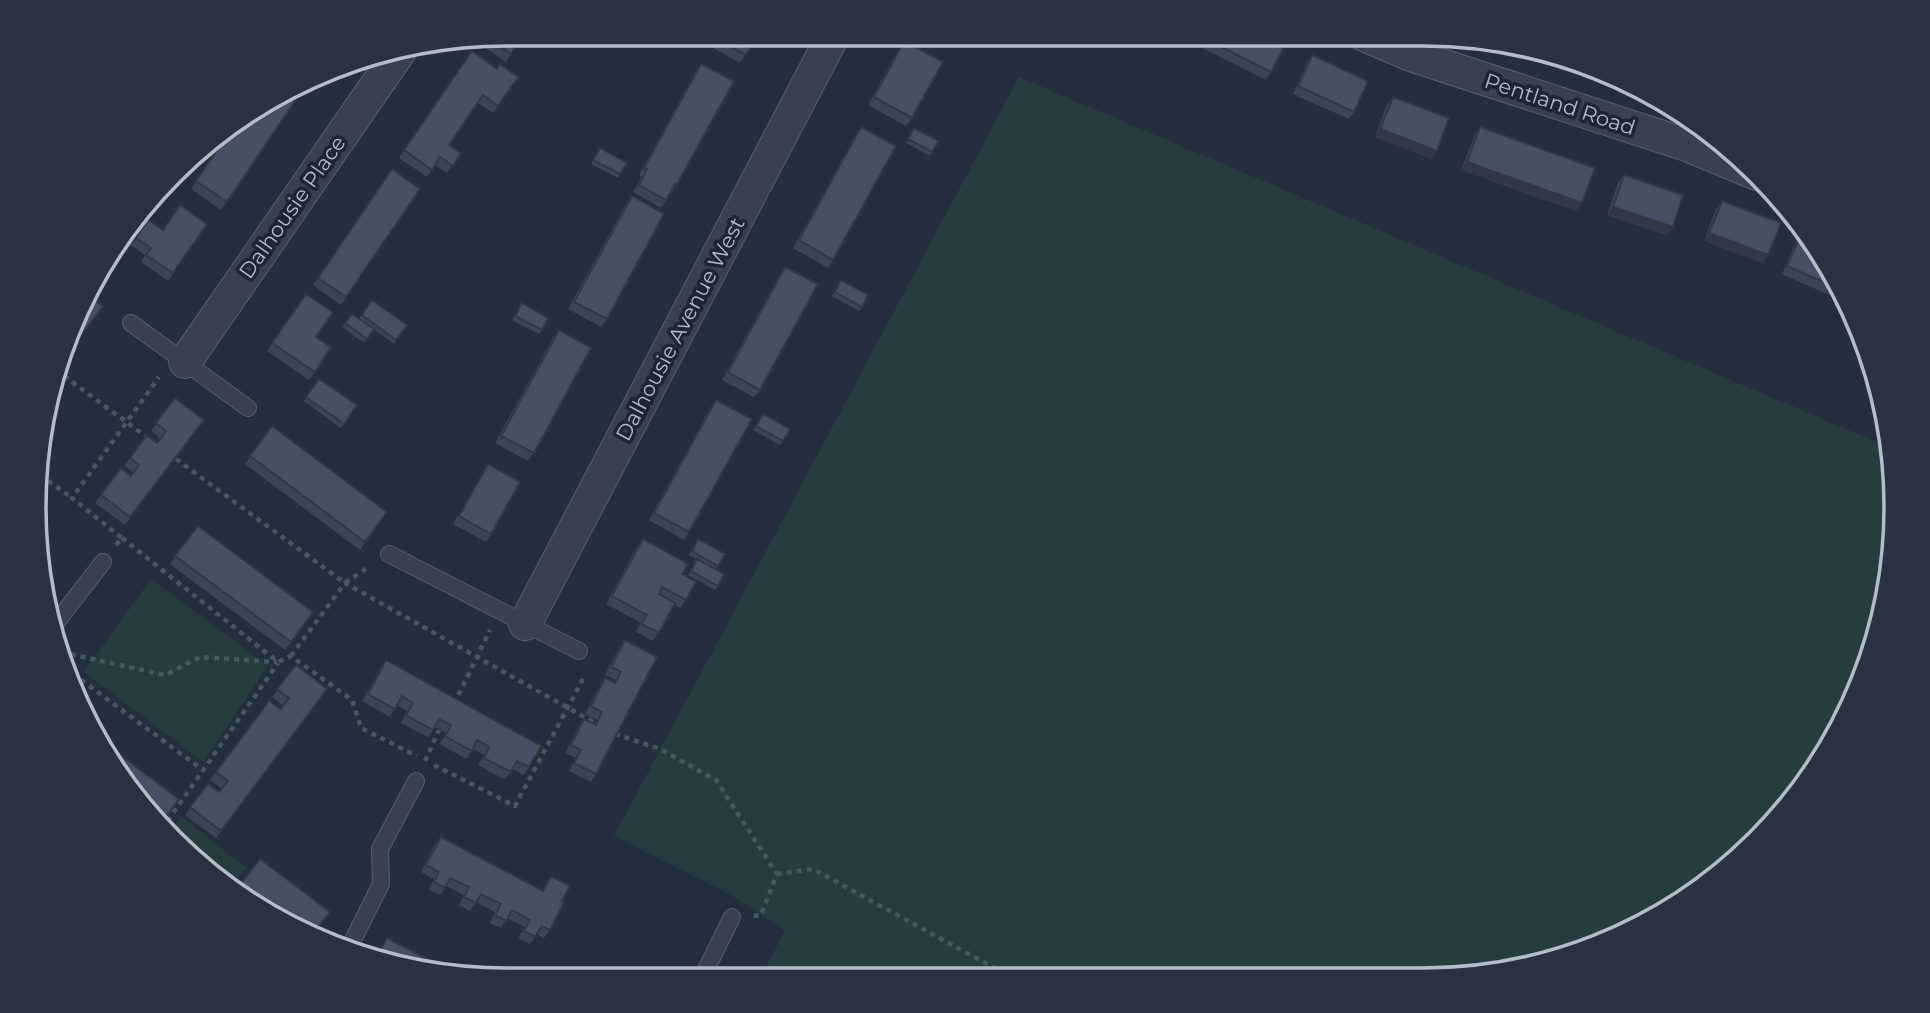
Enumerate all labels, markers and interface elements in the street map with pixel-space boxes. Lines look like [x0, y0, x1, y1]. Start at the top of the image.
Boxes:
street label: Pentland Road [1481, 68, 1639, 140]
street label: Dalhousie Place [233, 131, 351, 283]
street label: Dalhousie Avenue West [610, 213, 750, 445]

